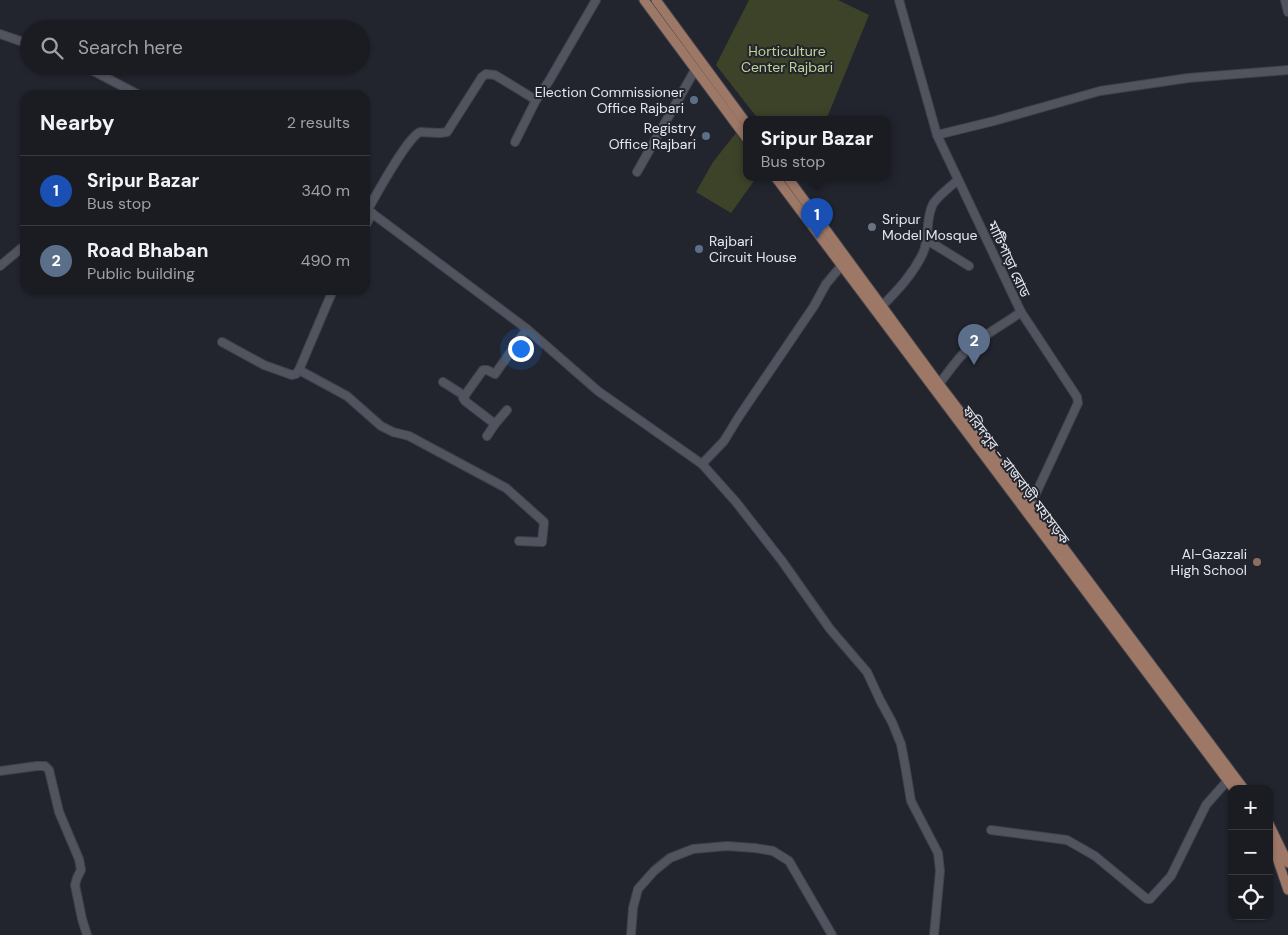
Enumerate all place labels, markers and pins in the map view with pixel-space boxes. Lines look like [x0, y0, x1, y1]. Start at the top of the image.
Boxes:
place label: Election Commissioner Office Rajbari [535, 83, 684, 117]
marker: Election Commissioner Office Rajbari [688, 94, 700, 106]
place label: Registry Office Rajbari [609, 119, 696, 153]
marker: Registry Office Rajbari [700, 130, 712, 142]
pin: 1 [801, 198, 833, 239]
place label: Sripur Model Mosque [882, 210, 978, 244]
marker: Sripur Model Mosque [866, 221, 878, 233]
place label: Rajbari Circuit House [709, 232, 797, 266]
marker: Rajbari Circuit House [693, 243, 705, 255]
pin: 2 [958, 324, 990, 365]
place label: Al-Gazzali High School [1171, 545, 1247, 579]
marker: Al-Gazzali High School [1251, 556, 1263, 568]

